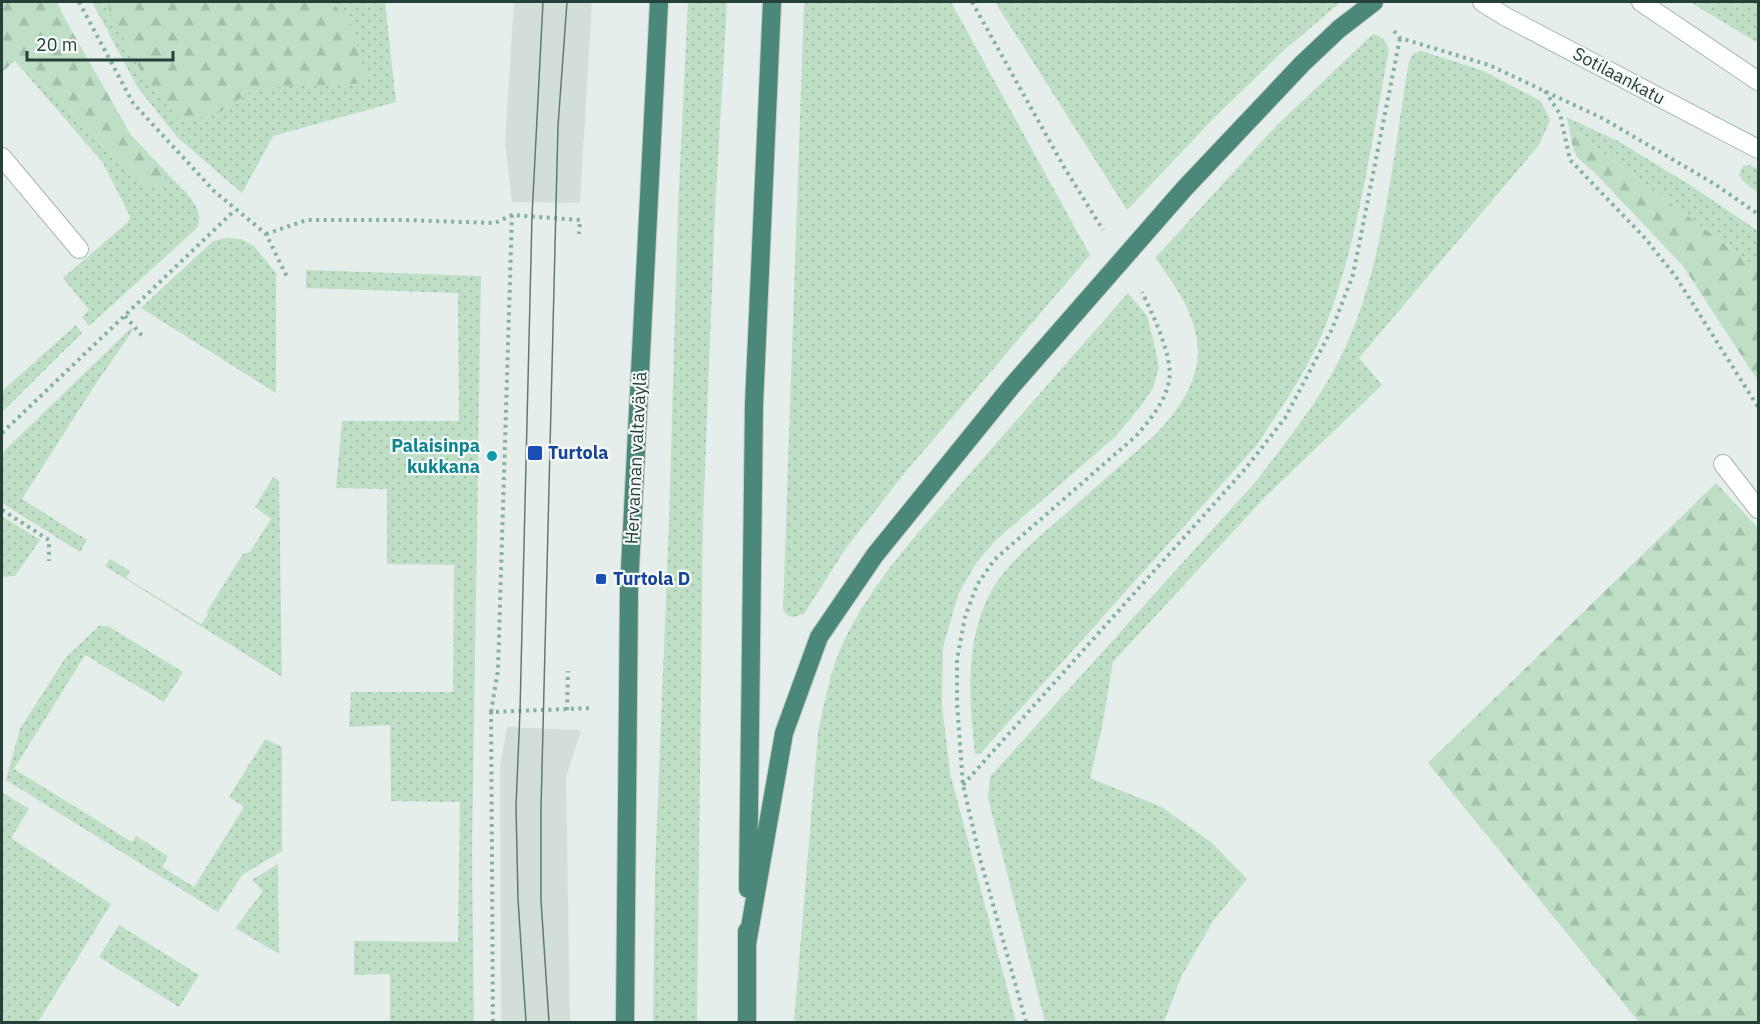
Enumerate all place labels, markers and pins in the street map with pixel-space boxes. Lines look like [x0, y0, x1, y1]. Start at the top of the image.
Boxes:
place label: Palaisinpa kukkana [391, 434, 480, 478]
place label: Turtola [548, 441, 608, 464]
marker: Turtola [526, 444, 544, 462]
marker: Palaisinpa kukkana [485, 449, 499, 463]
place label: Turtola D [613, 567, 690, 590]
marker: Turtola D [594, 572, 608, 586]

